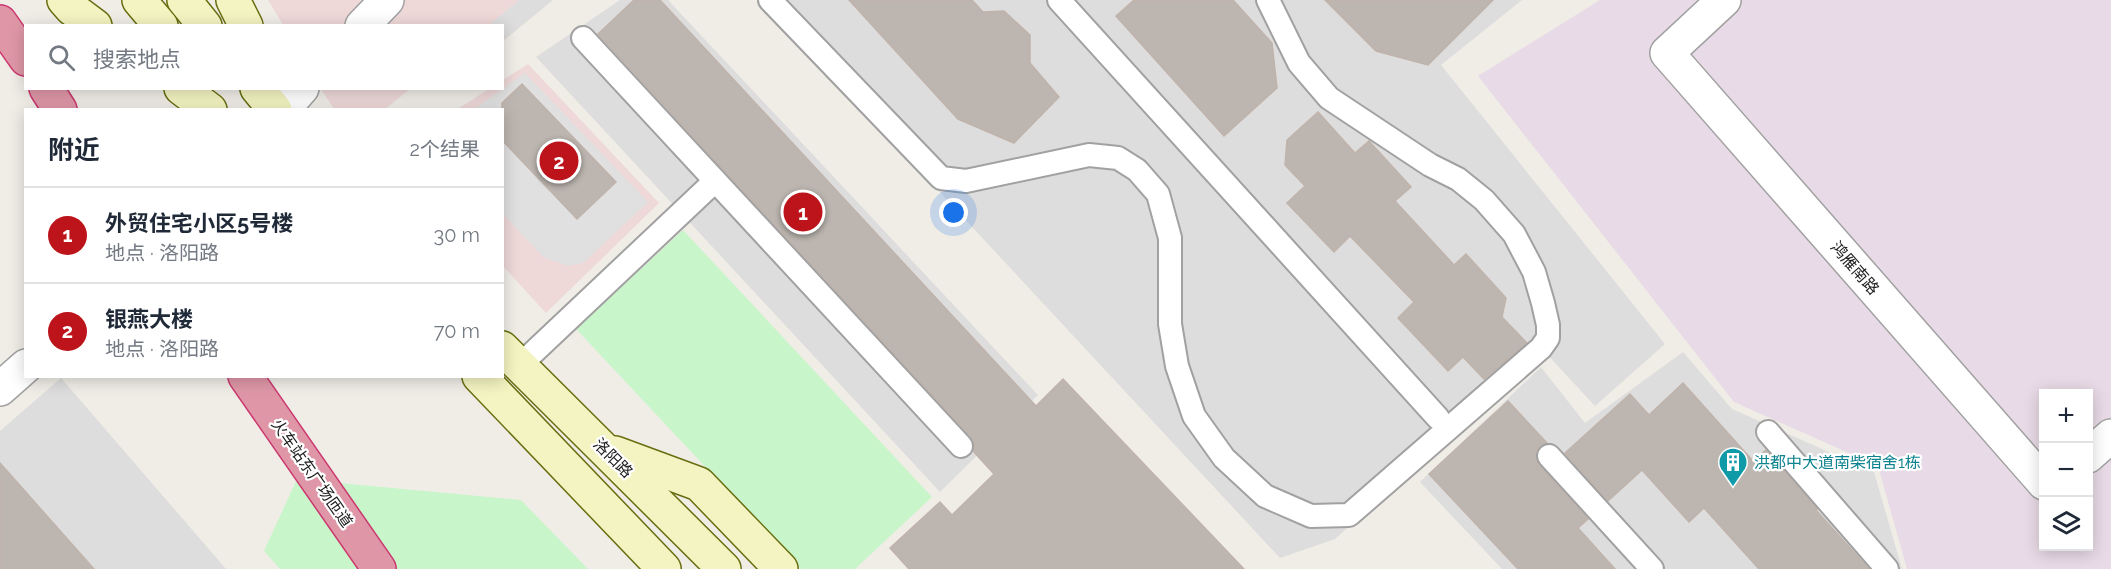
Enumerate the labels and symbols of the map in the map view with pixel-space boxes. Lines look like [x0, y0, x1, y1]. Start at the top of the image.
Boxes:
pin: 2 [540, 138, 578, 184]
pin: 1 [784, 190, 822, 234]
your location [939, 198, 968, 227]
street label: 鸿雁南路 [1827, 238, 1883, 298]
street label: 火车站东广场匝道 [268, 415, 356, 531]
street label: 洛阳路 [589, 434, 637, 482]
building icon: 洪都中大道南柴宿舍1栋 [1717, 446, 1749, 488]
place label: 洪都中大道南柴宿舍1栋 [1754, 453, 1921, 472]

